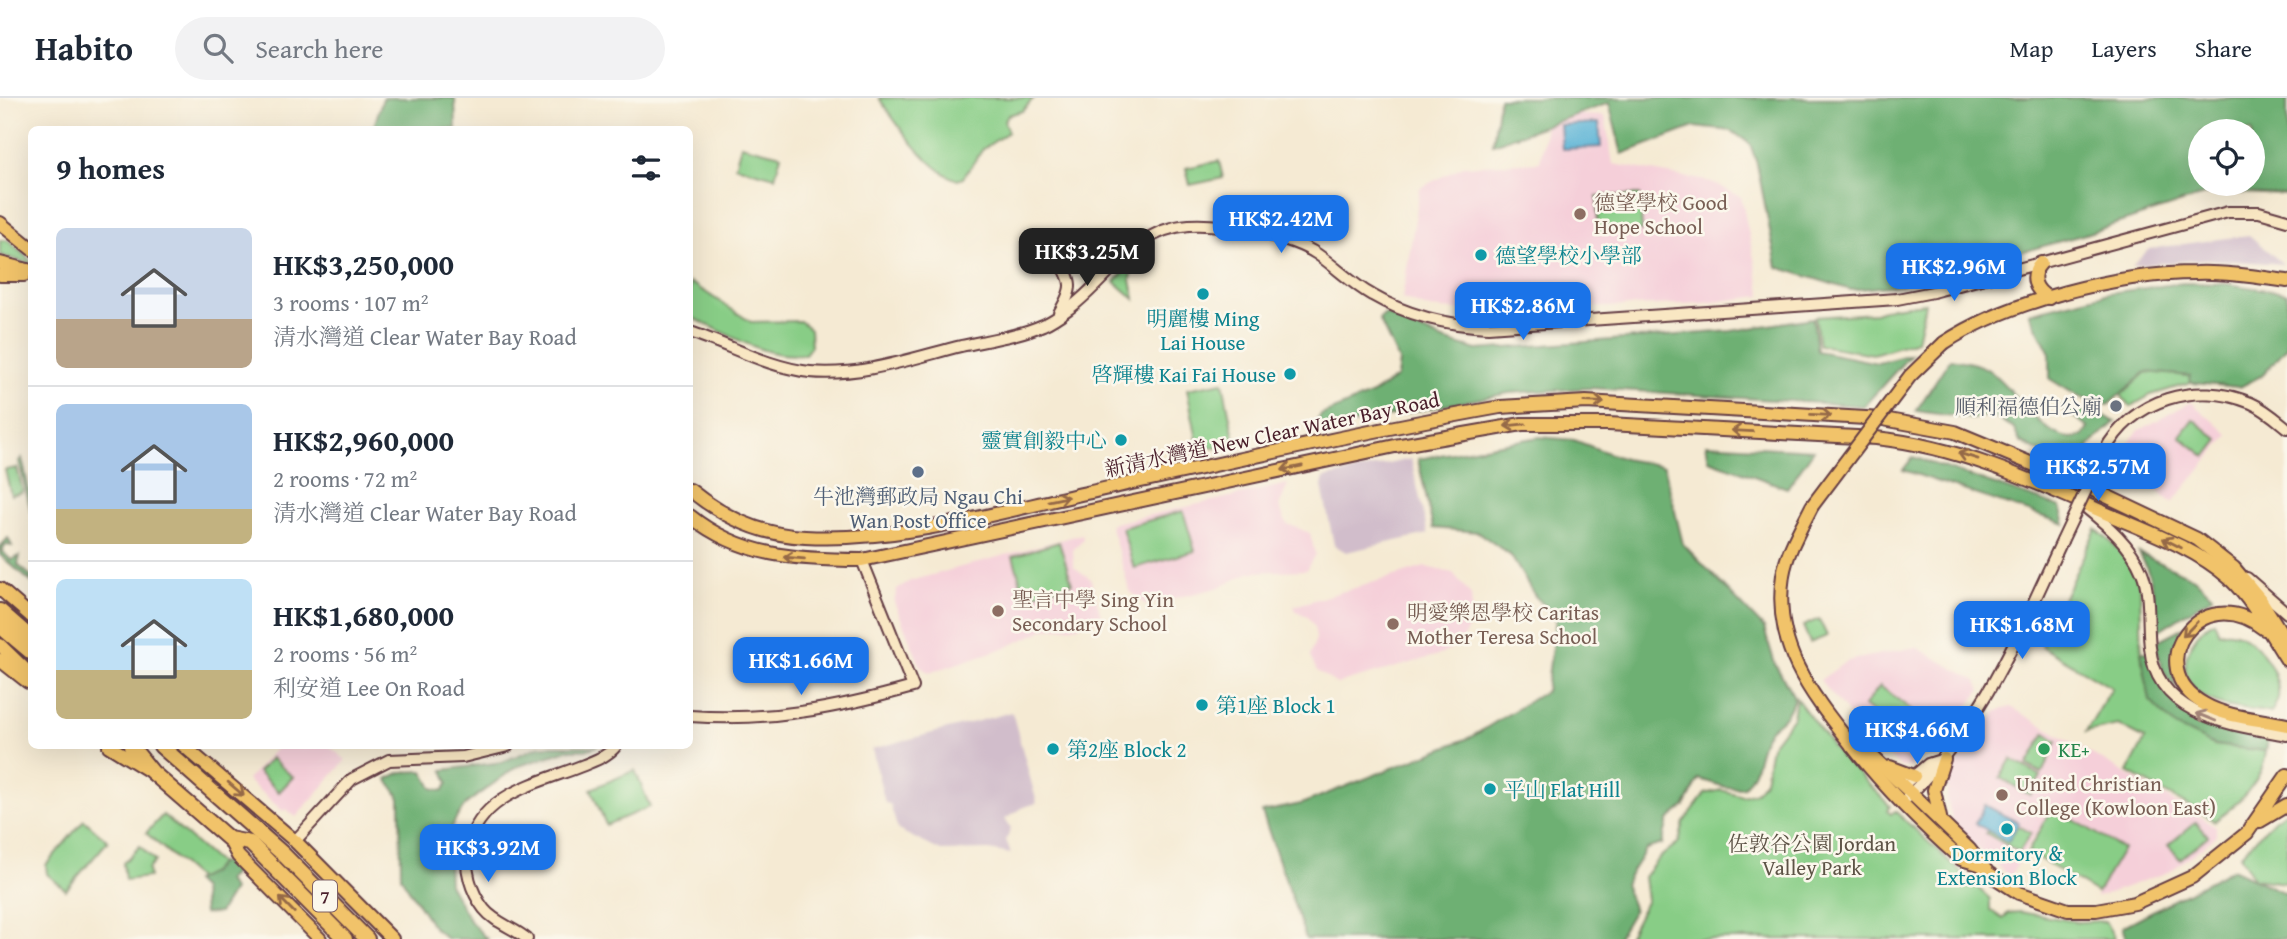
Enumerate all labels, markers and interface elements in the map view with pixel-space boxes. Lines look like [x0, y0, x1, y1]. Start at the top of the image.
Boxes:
search box [175, 17, 665, 80]
text: Habito [35, 24, 133, 72]
icon: search [199, 29, 237, 67]
text: Search here [255, 29, 383, 68]
text: Map [2010, 31, 2053, 66]
text: Layers [2091, 31, 2157, 66]
text: Share [2195, 31, 2252, 66]
map controls [2188, 119, 2265, 196]
button: locate [2188, 119, 2265, 196]
text: 9 homes [56, 146, 165, 190]
icon: filters [627, 149, 665, 187]
place label: 德望學校 Good Hope School [1594, 187, 1728, 242]
pin: HK$2.42M [1209, 195, 1353, 255]
text: HK$2.42M [1229, 201, 1333, 234]
marker: 德望學校 Good Hope School [1572, 206, 1588, 222]
pin: HK$3.25M [1015, 228, 1159, 288]
text: HK$3.25M [1035, 234, 1139, 267]
place label: 德望學校小學部 [1495, 240, 1642, 271]
text: HK$3,250,000 [273, 242, 454, 286]
pin: HK$2.96M [1882, 244, 2026, 303]
marker: 德望學校小學部 [1473, 247, 1489, 263]
text: HK$2.96M [1902, 249, 2006, 282]
icon: home [112, 256, 196, 340]
pin: HK$2.86M [1451, 282, 1595, 342]
text: 3 rooms · 107 m² [273, 286, 428, 319]
marker: 明麗樓 Ming Lai House [1195, 286, 1211, 302]
text: HK$2.86M [1471, 288, 1575, 321]
place label: 明麗樓 Ming Lai House [1147, 303, 1260, 358]
text: 清水灣道 Clear Water Bay Road [273, 320, 577, 353]
place label: 啓輝樓 Kai Fai House [1091, 359, 1276, 390]
marker: 啓輝樓 Kai Fai House [1282, 366, 1298, 382]
street label: 新清水灣道 New Clear Water Bay Road [1102, 383, 1443, 485]
place label: 順利福德伯公廟 [1955, 391, 2102, 422]
one-way arrow [1582, 396, 1605, 409]
marker: 順利福德伯公廟 [2108, 398, 2124, 414]
one-way arrow [1809, 409, 1832, 422]
text: HK$2,960,000 [273, 418, 454, 462]
one-way arrow [1504, 419, 1527, 432]
one-way arrow [1731, 424, 1754, 437]
place label: 靈實創毅中心 [981, 425, 1107, 456]
icon: home [112, 432, 196, 516]
marker: 靈實創毅中心 [1113, 432, 1129, 448]
pin: HK$2.57M [2026, 444, 2170, 503]
one-way arrow [1957, 449, 1979, 462]
text: HK$2.57M [2046, 449, 2150, 482]
text: 2 rooms · 72 m² [273, 462, 417, 495]
one-way arrow [1281, 462, 1304, 476]
marker: 牛池灣郵政局 Ngau Chi Wan Post Office [910, 464, 926, 480]
place label: 牛池灣郵政局 Ngau Chi Wan Post Office [813, 481, 1023, 536]
one-way arrow [1046, 492, 1069, 506]
text: 清水灣道 Clear Water Bay Road [273, 496, 577, 529]
one-way arrow [2163, 536, 2183, 550]
one-way arrow [784, 551, 806, 564]
place label: 聖言中學 Sing Yin Secondary School [1012, 584, 1174, 639]
text: HK$1,680,000 [273, 593, 454, 637]
place label: 明愛樂恩學校 Caritas Mother Teresa School [1407, 597, 1599, 652]
pin: HK$1.68M [1950, 602, 2094, 661]
marker: 聖言中學 Sing Yin Secondary School [990, 603, 1006, 619]
icon: home [112, 607, 196, 691]
text: HK$1.68M [1970, 607, 2074, 640]
marker: 明愛樂恩學校 Caritas Mother Teresa School [1385, 616, 1401, 632]
one-way arrow [2182, 620, 2199, 637]
text: 2 rooms · 56 m² [273, 637, 417, 670]
pin: HK$1.66M [729, 638, 873, 697]
text: HK$1.66M [749, 643, 853, 676]
text: 利安道 Lee On Road [273, 671, 465, 704]
place label: 第1座 Block 1 [1216, 690, 1336, 721]
marker: 第1座 Block 1 [1194, 697, 1210, 713]
pin: HK$4.66M [1845, 706, 1989, 766]
one-way arrow [2195, 710, 2217, 723]
text: HK$4.66M [1865, 712, 1969, 745]
place label: 第2座 Block 2 [1067, 734, 1187, 765]
place label: KE+ [2058, 734, 2090, 765]
marker: 第2座 Block 2 [1045, 741, 1061, 757]
marker: KE+ [2036, 741, 2052, 757]
place label: United Christian College (Kowloon East) [2016, 768, 2216, 823]
place label: 平山 Flat Hill [1504, 774, 1620, 805]
one-way arrow [226, 781, 244, 797]
marker: 平山 Flat Hill [1482, 781, 1498, 797]
marker: United Christian College (Kowloon East) [1994, 787, 2010, 803]
marker: Dormitory & Extension Block [1999, 821, 2015, 837]
pin: HK$3.92M [416, 824, 560, 884]
park label: 佐敦谷公園 Jordan Valley Park [1728, 828, 1896, 883]
text: HK$3.92M [436, 830, 540, 863]
place label: Dormitory & Extension Block [1937, 838, 2077, 893]
road number: 7 [313, 880, 337, 912]
one-way arrow [278, 897, 295, 914]

